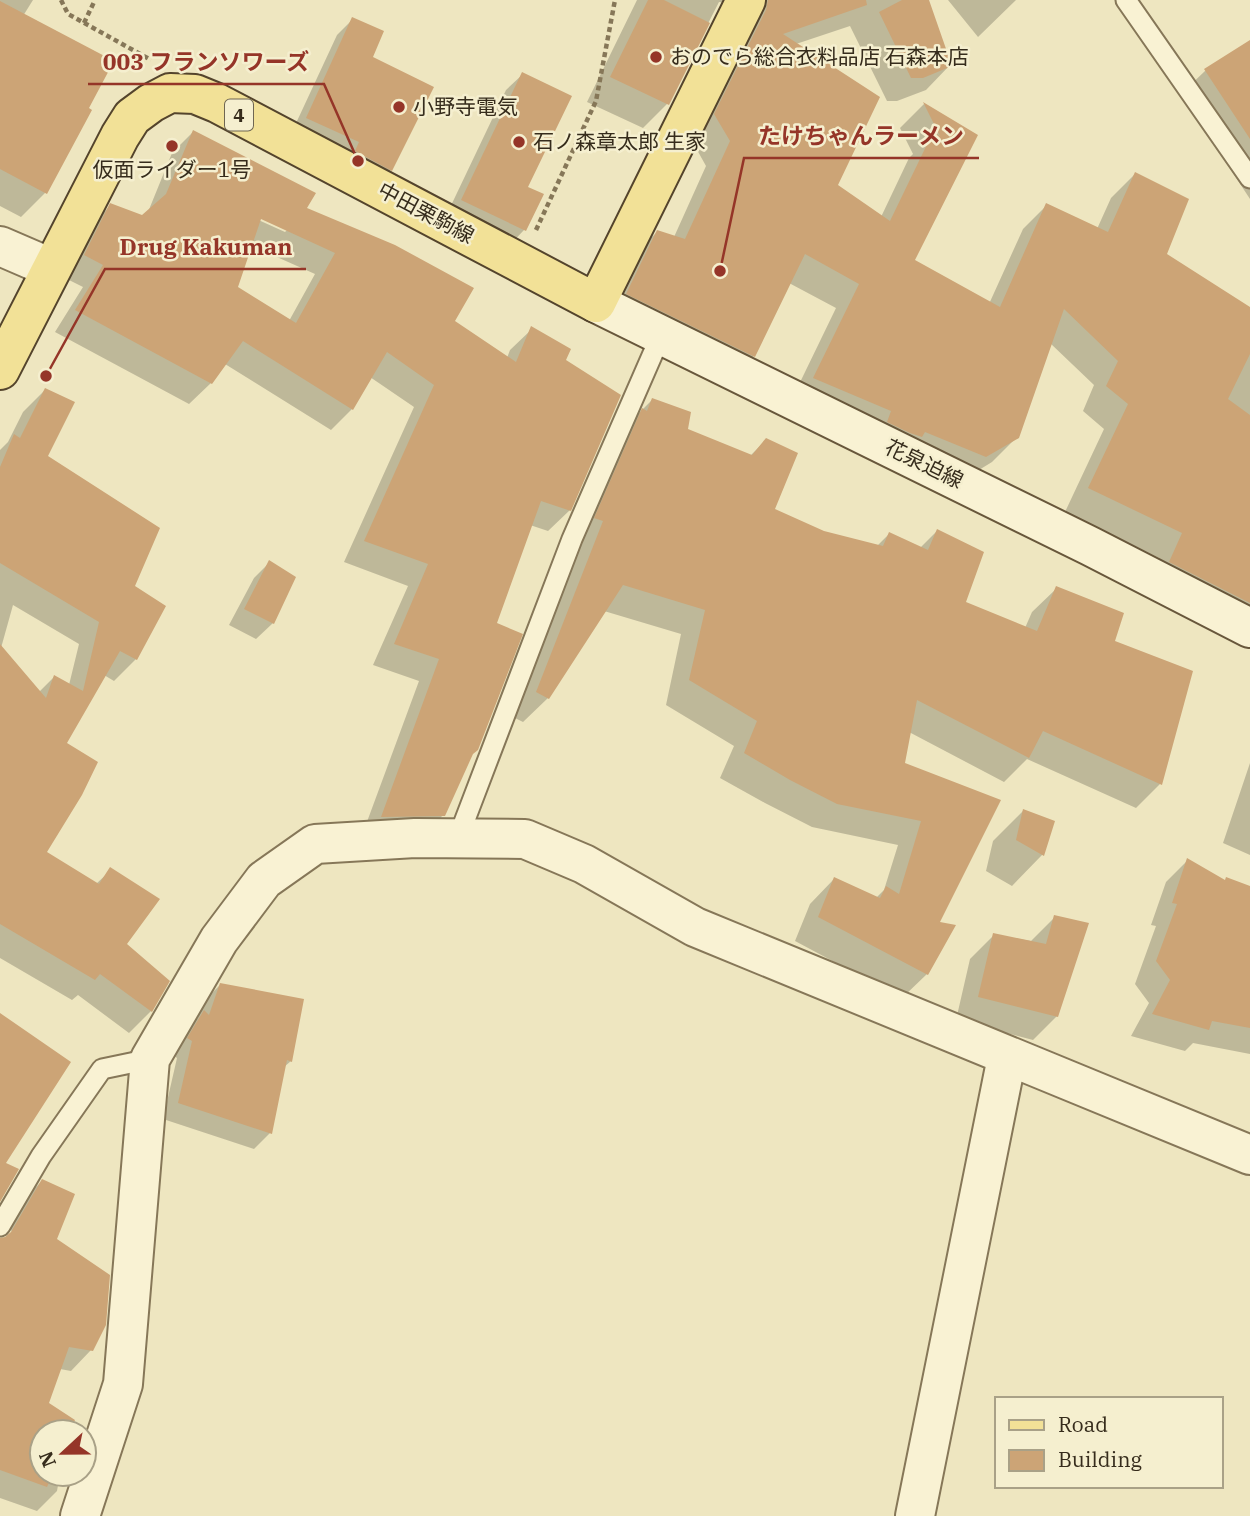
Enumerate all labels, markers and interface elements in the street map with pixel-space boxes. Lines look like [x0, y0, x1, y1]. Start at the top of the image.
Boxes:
callout: 003 フランソワーズ [88, 40, 324, 84]
place label: おのでら総合衣料品店 石森本店 [670, 42, 969, 70]
text: 003 フランソワーズ [103, 46, 309, 76]
marker: おのでら総合衣料品店 石森本店 [648, 49, 664, 65]
place label: 小野寺電気 [413, 92, 518, 120]
road number: 4 [225, 99, 253, 130]
marker: 小野寺電気 [391, 99, 407, 115]
callout: たけちゃんラーメン [744, 114, 979, 158]
text: たけちゃんラーメン [758, 120, 964, 150]
place label: 石ノ森章太郎 生家 [533, 127, 706, 155]
marker: 石ノ森章太郎 生家 [511, 134, 527, 150]
marker: 仮面ライダー1号 [164, 138, 180, 154]
place label: 仮面ライダー1号 [93, 155, 251, 183]
street label: 中田栗駒線 [374, 175, 479, 249]
callout: Drug Kakuman [105, 225, 306, 269]
text: Drug Kakuman [120, 231, 292, 261]
street label: 花泉迫線 [881, 432, 968, 494]
legend [995, 1397, 1222, 1488]
text: Road [1058, 1410, 1108, 1438]
north arrow [28, 1418, 98, 1488]
text: Building [1058, 1445, 1143, 1473]
text: N [33, 1448, 61, 1471]

